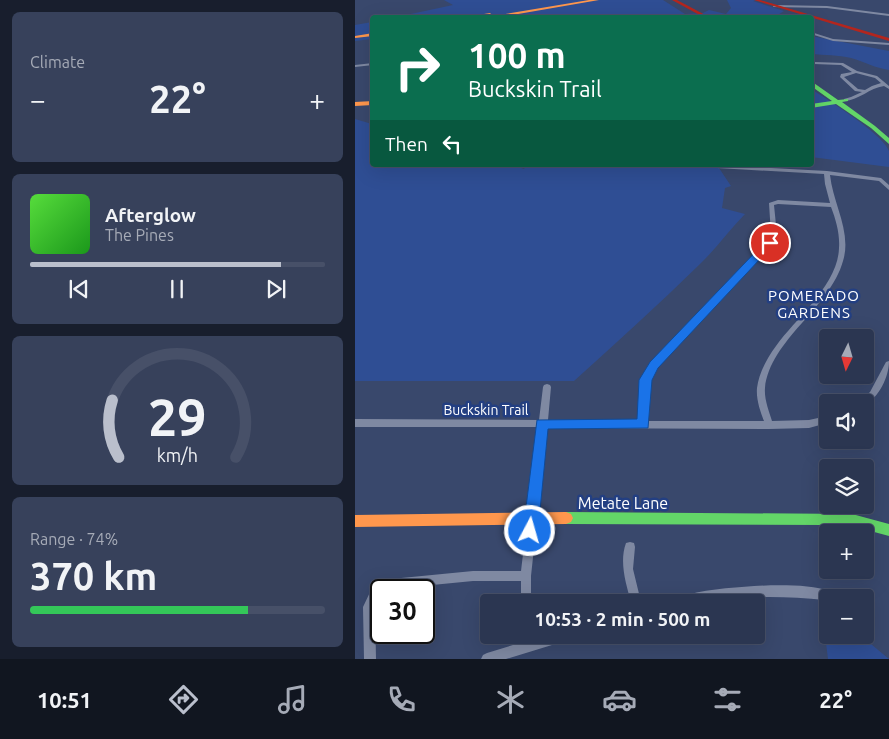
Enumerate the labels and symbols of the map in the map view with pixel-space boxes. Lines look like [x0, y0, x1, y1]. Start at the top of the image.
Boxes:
pin [749, 222, 791, 264]
district label: POMERADO GARDENS [768, 287, 860, 321]
north arrow [819, 329, 874, 384]
street label: Buckskin Trail [443, 402, 529, 418]
street label: Metate Lane [578, 494, 668, 512]
position arrow [503, 504, 555, 556]
speed limit sign: 30 [370, 579, 435, 644]

